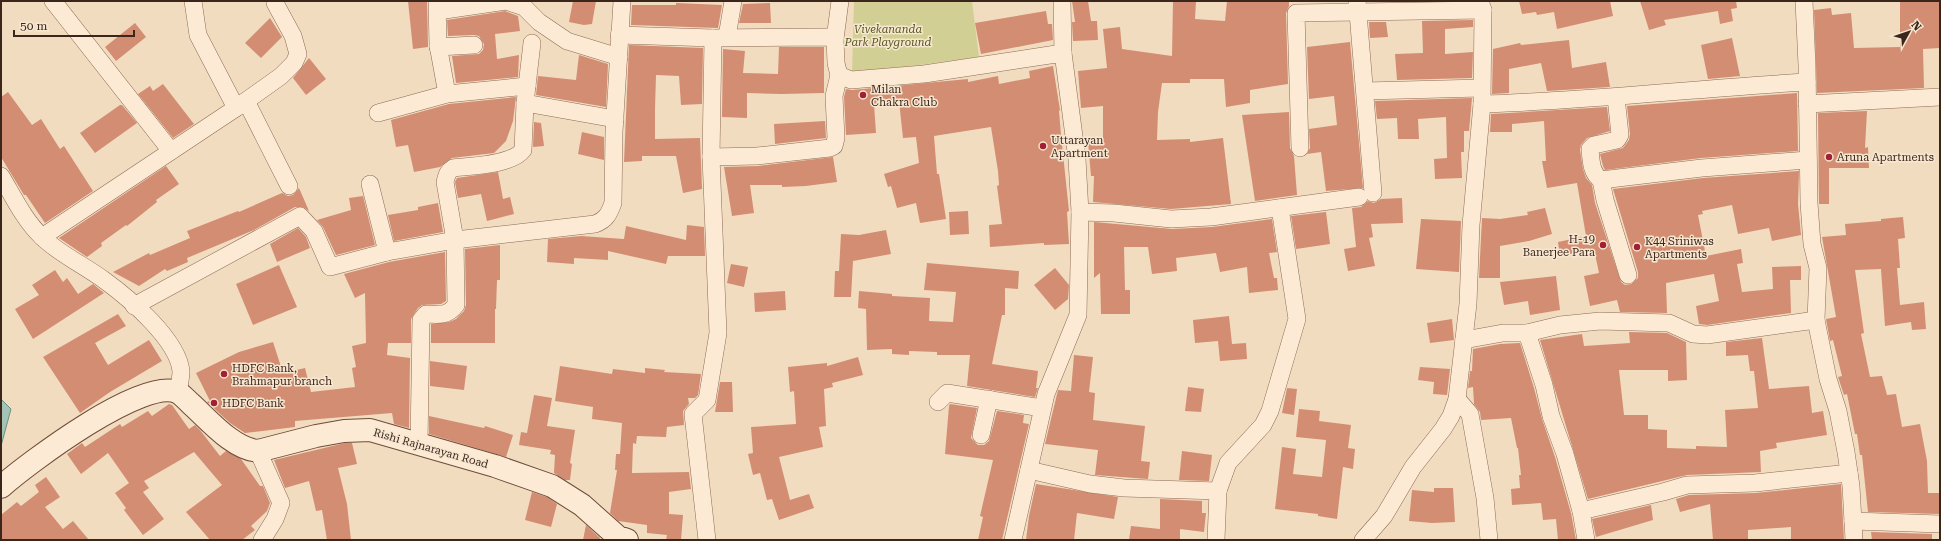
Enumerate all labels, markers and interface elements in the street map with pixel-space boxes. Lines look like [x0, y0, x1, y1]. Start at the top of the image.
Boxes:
scale bar [14, 12, 134, 38]
north arrow [1889, 12, 1929, 52]
text: N [1909, 18, 1924, 34]
text: 50 m [20, 19, 47, 33]
park label: Vivekananda Park Playground [844, 23, 932, 49]
place label: Milan Chakra Club [871, 83, 937, 109]
marker: Milan Chakra Club [858, 90, 868, 100]
place label: Uttarayan Apartment [1051, 134, 1108, 160]
marker: Uttarayan Apartment [1038, 141, 1048, 151]
place label: Aruna Apartments [1837, 151, 1934, 164]
marker: Aruna Apartments [1824, 152, 1834, 162]
place label: H-19 Banerjee Para [1523, 233, 1595, 259]
place label: K44 Sriniwas Apartments [1645, 235, 1714, 261]
marker: H-19 Banerjee Para [1598, 240, 1608, 250]
marker: K44 Sriniwas Apartments [1632, 242, 1642, 252]
place label: HDFC Bank, Brahmapur branch [232, 362, 332, 388]
marker: HDFC Bank, Brahmapur branch [219, 369, 229, 379]
place label: HDFC Bank [222, 397, 284, 410]
marker: HDFC Bank [209, 398, 219, 408]
street label: Rishi Rajnarayan Road [372, 426, 490, 471]

